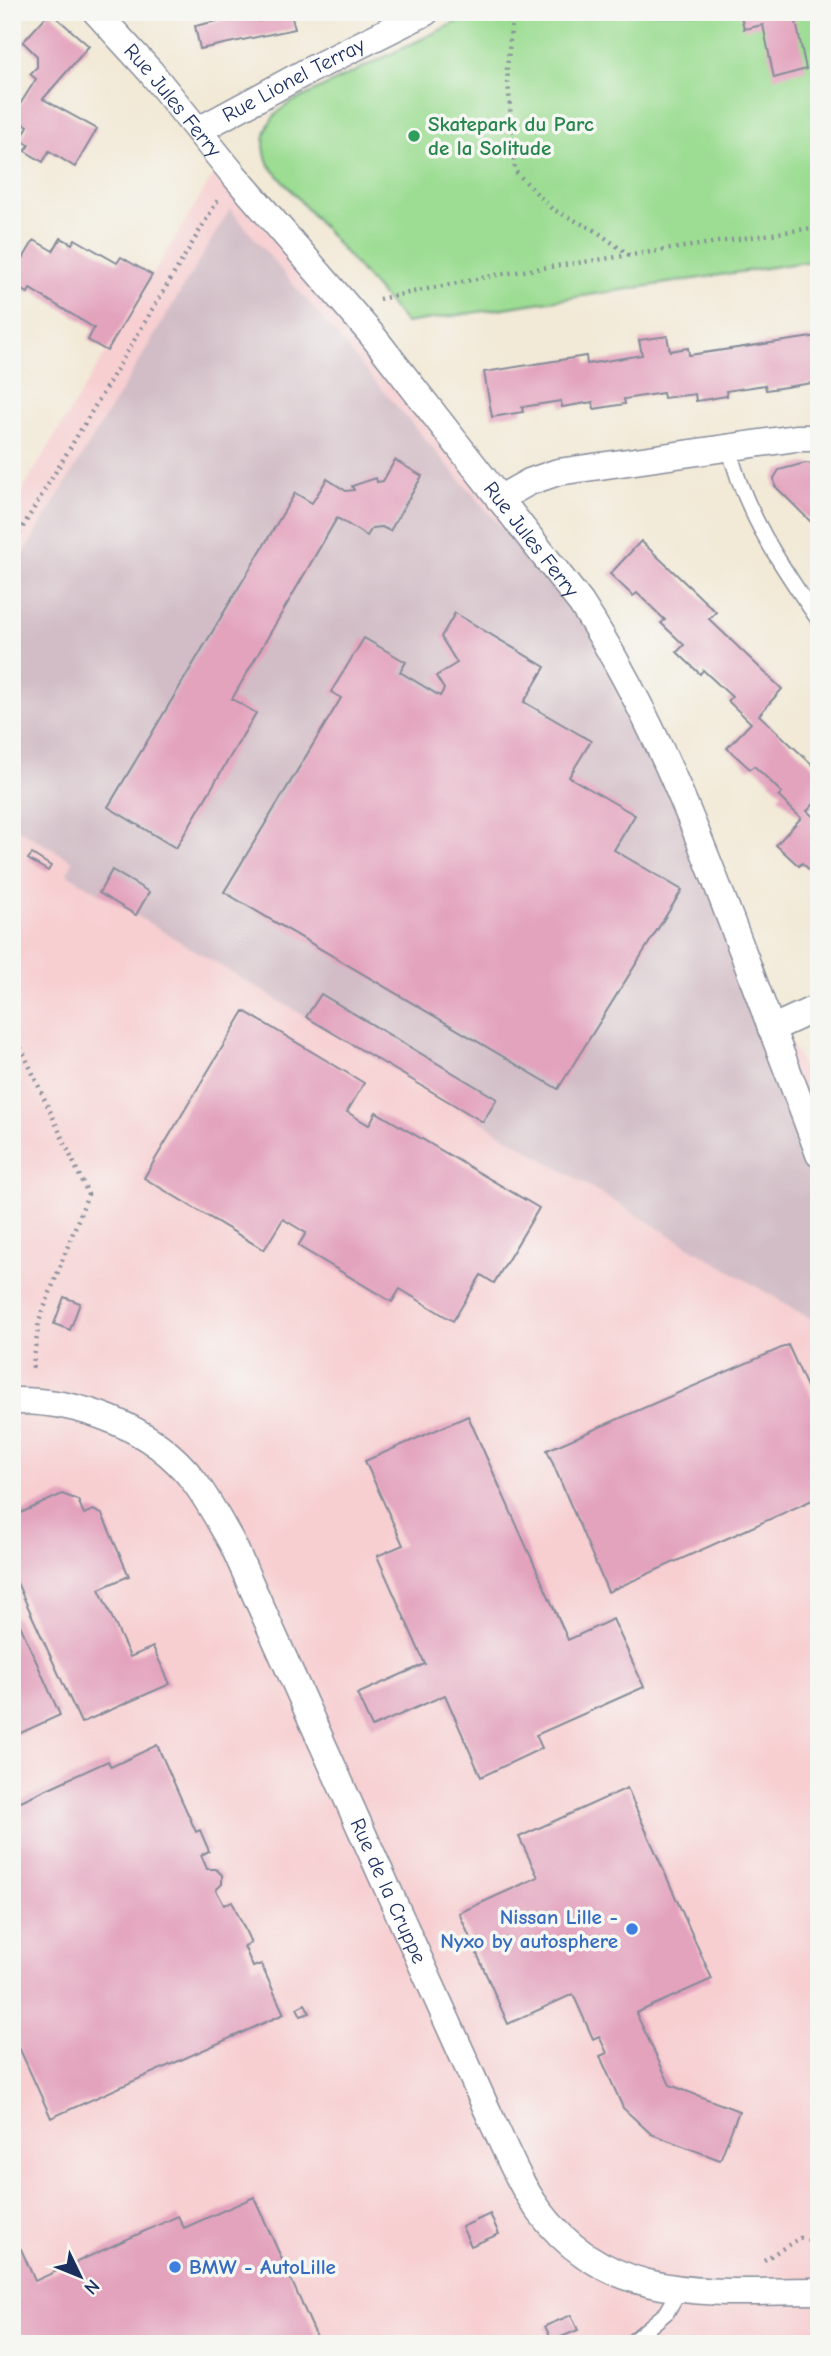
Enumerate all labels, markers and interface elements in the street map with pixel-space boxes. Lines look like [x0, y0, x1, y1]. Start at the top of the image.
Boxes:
street label: Rue Lionel Terray [218, 32, 369, 127]
street label: Rue Jules Ferry [119, 39, 227, 162]
place label: Skatepark du Parc de la Solitude [428, 112, 594, 160]
marker: Skatepark du Parc de la Solitude [406, 128, 422, 144]
street label: Rue Jules Ferry [479, 477, 584, 602]
street label: Rue de la Cruppe [345, 1814, 432, 1967]
place label: Nissan Lille - Nyxo by autosphere [440, 1905, 618, 1953]
marker: Nissan Lille - Nyxo by autosphere [624, 1921, 640, 1937]
north arrow [46, 2240, 116, 2310]
place label: BMW - AutoLille [189, 2255, 336, 2279]
marker: BMW - AutoLille [167, 2259, 183, 2275]
text: N [79, 2275, 104, 2299]

